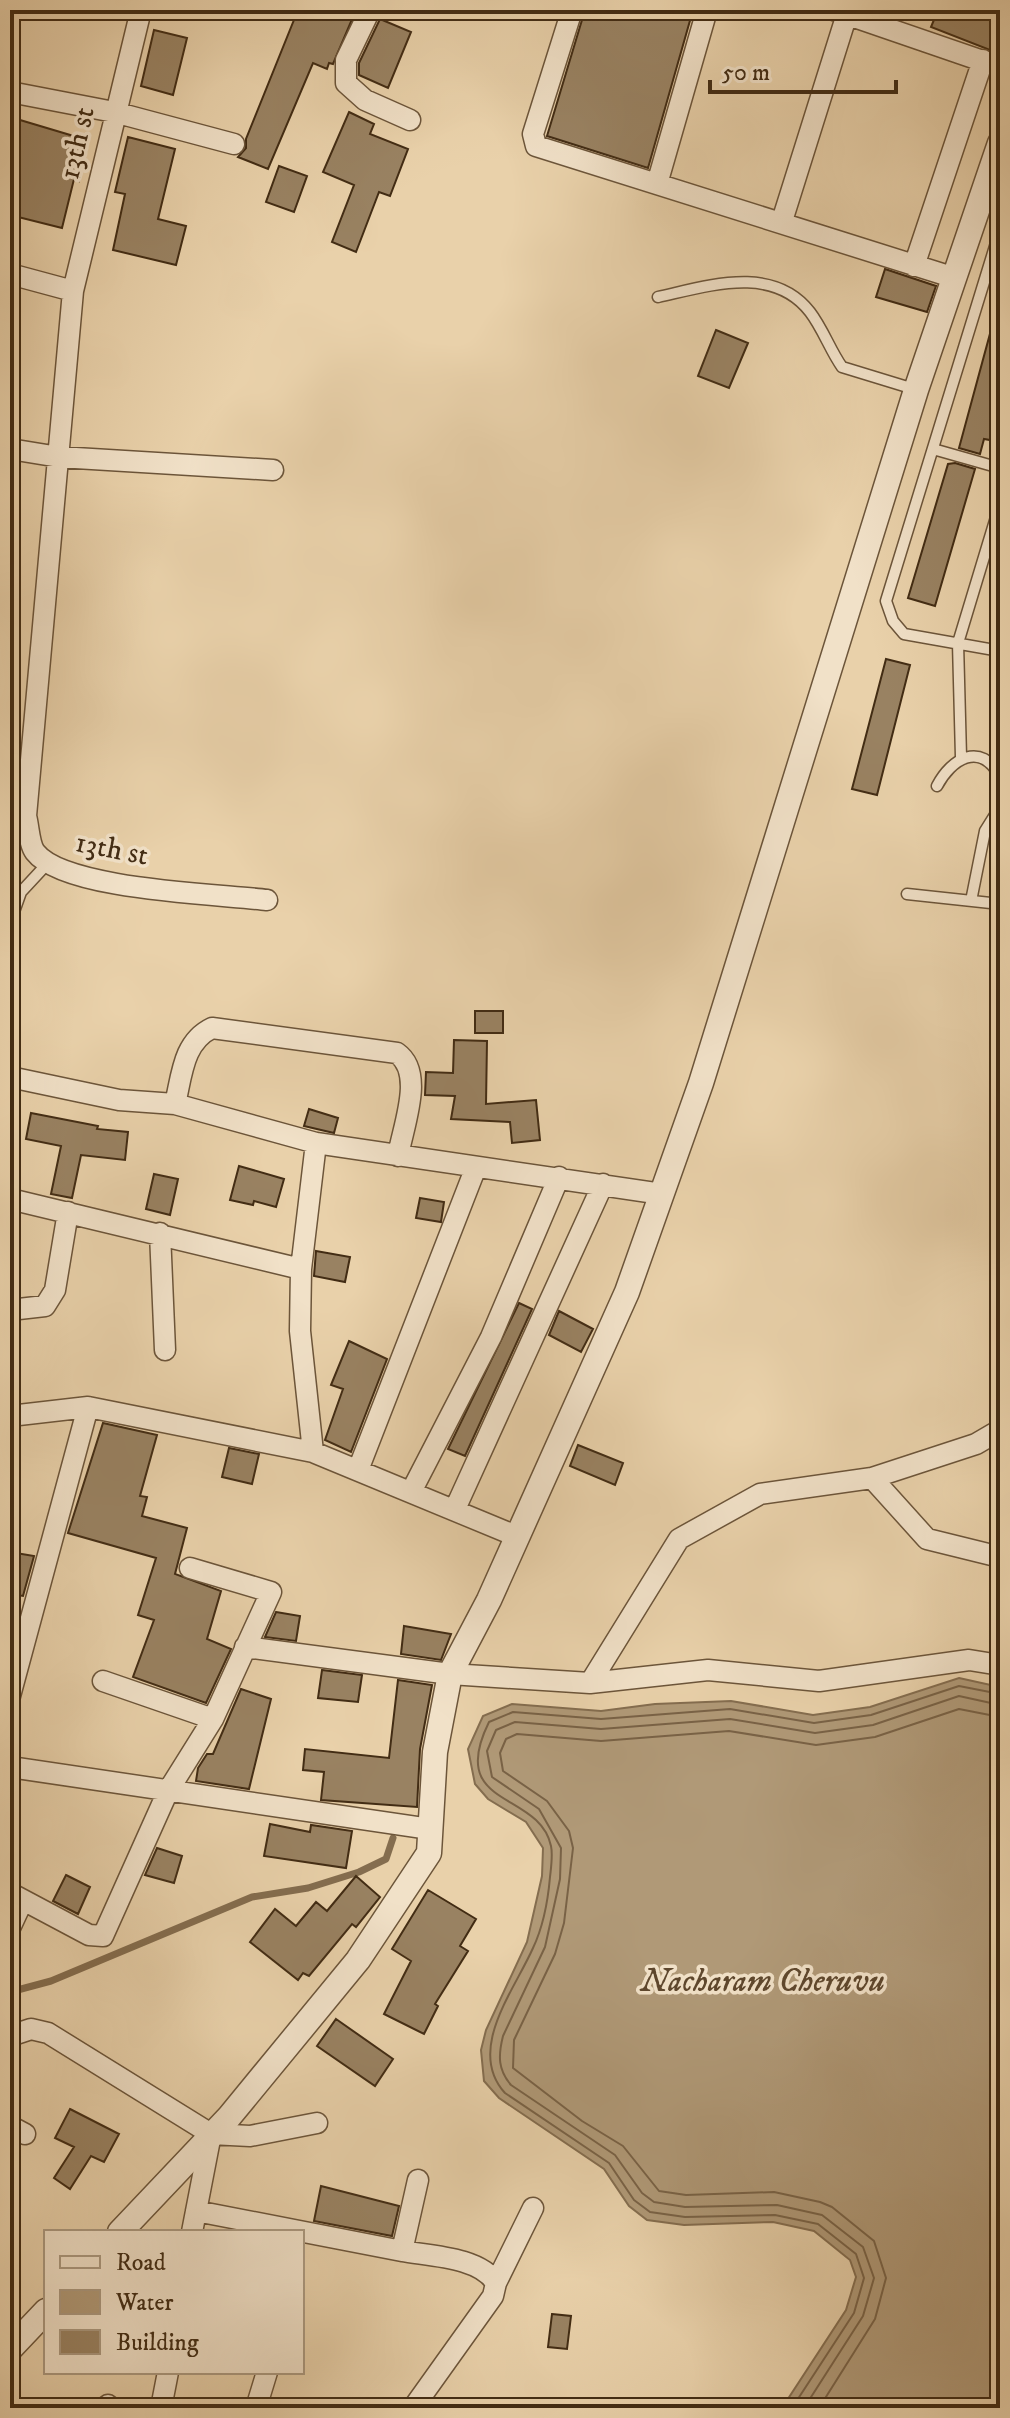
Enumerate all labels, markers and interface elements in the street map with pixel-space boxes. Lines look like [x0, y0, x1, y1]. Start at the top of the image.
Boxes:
scale bar [710, 44, 896, 94]
text: 50 m [722, 58, 770, 88]
street label: 13th st [51, 103, 104, 183]
street label: 13th st [72, 824, 151, 875]
water label: Nacharam Cheruvu [639, 1962, 885, 2002]
legend [44, 2230, 304, 2374]
text: Road [116, 2248, 166, 2278]
text: Water [115, 2288, 173, 2318]
text: Building [116, 2328, 199, 2358]

